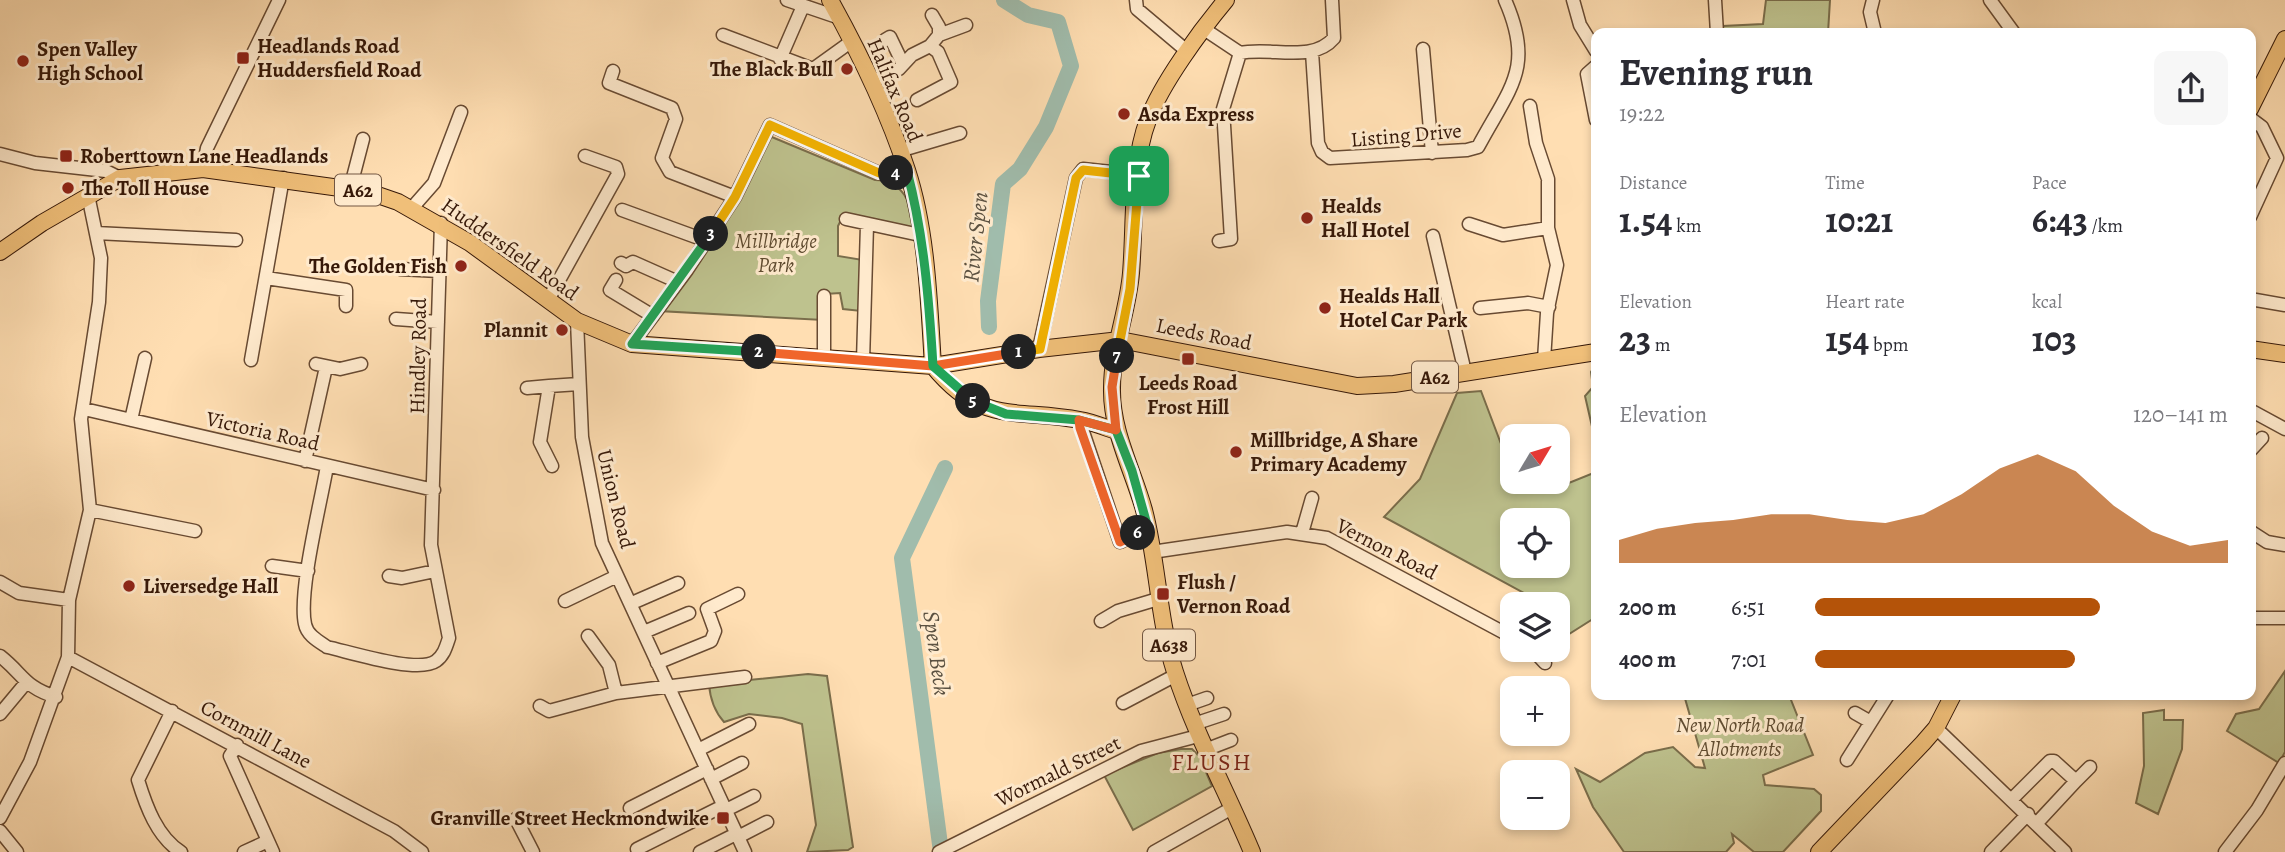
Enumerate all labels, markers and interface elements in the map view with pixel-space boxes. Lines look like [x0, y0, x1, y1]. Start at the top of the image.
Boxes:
place label: Headlands Road Huddersfield Road [257, 32, 422, 84]
street label: Halifax Road [861, 34, 930, 147]
place label: Spen Valley High School [37, 35, 143, 87]
text: Evening run [1619, 46, 1813, 98]
marker: Headlands Road Huddersfield Road [235, 50, 251, 66]
button: share [2154, 51, 2228, 125]
marker: Spen Valley High School [15, 53, 31, 69]
place label: The Black Bull [710, 55, 833, 83]
marker: The Black Bull [839, 61, 855, 77]
text: 19:22 [1619, 98, 1665, 129]
place label: Asda Express [1137, 100, 1254, 128]
marker: Asda Express [1116, 106, 1132, 122]
street label: Listing Drive [1349, 116, 1463, 154]
place label: Roberttown Lane Headlands [80, 142, 328, 170]
pin [1109, 146, 1169, 206]
marker: Roberttown Lane Headlands [58, 148, 74, 164]
pin: 4 [878, 156, 914, 190]
icon: arrive [1120, 157, 1158, 195]
text: 4 [891, 159, 900, 185]
text: Distance [1619, 170, 1687, 196]
text: Time [1825, 170, 1865, 196]
text: Pace [2032, 170, 2067, 196]
place label: The Toll House [82, 174, 210, 202]
road number: A62 [335, 174, 381, 206]
marker: The Toll House [60, 180, 76, 196]
water label: River Spen [955, 190, 996, 284]
street label: Huddersfield Road [436, 191, 585, 307]
place label: Healds Hall Hotel [1321, 192, 1410, 244]
text: 1.54 [1619, 196, 1673, 244]
text: 10:21 [1825, 196, 1893, 244]
text: 6:43 [2032, 196, 2088, 244]
marker: Healds Hall Hotel [1299, 210, 1315, 226]
text: km [1673, 213, 1702, 239]
text: /km [2088, 213, 2123, 239]
pin: 3 [694, 216, 728, 252]
text: 3 [706, 220, 715, 246]
park label: Millbridge Park [735, 227, 817, 279]
place label: The Golden Fish [309, 252, 447, 280]
marker: The Golden Fish [453, 258, 469, 274]
place label: Healds Hall Hotel Car Park [1339, 282, 1467, 334]
text: Elevation [1619, 289, 1692, 315]
text: Heart rate [1825, 289, 1905, 315]
text: kcal [2032, 289, 2062, 315]
street label: Hindley Road [403, 297, 433, 414]
marker: Healds Hall Hotel Car Park [1317, 300, 1333, 316]
street label: Leeds Road [1154, 311, 1255, 357]
text: 23 [1619, 315, 1651, 363]
text: 154 [1825, 315, 1869, 363]
text: 103 [2032, 315, 2077, 363]
place label: Plannit [484, 316, 548, 344]
marker: Plannit [554, 322, 570, 338]
text: m [1651, 332, 1671, 358]
text: bpm [1869, 332, 1909, 358]
pin: 2 [742, 334, 776, 370]
pin: 1 [1002, 334, 1036, 370]
text: 2 [754, 338, 763, 364]
text: 1 [1015, 338, 1022, 364]
pin: 7 [1100, 338, 1134, 374]
text: 7 [1112, 342, 1121, 368]
marker: Leeds Road Frost Hill [1180, 351, 1196, 367]
road number: A62 [1412, 362, 1458, 392]
place label: Leeds Road Frost Hill [1138, 369, 1238, 421]
pin: 5 [956, 384, 990, 418]
text: 5 [968, 387, 977, 413]
text: Elevation [1619, 399, 1707, 430]
text: 120–141 m [2133, 399, 2228, 430]
street label: Victoria Road [202, 404, 323, 458]
north arrow [1500, 424, 1570, 494]
map controls [1500, 424, 1570, 830]
place label: Millbridge, A Share Primary Academy [1250, 426, 1418, 478]
marker: Millbridge, A Share Primary Academy [1228, 444, 1244, 460]
street label: Union Road [590, 447, 642, 552]
button: locate [1500, 508, 1570, 578]
street label: Vernon Road [1331, 511, 1443, 587]
pin: 6 [1120, 516, 1156, 550]
text: 6 [1133, 519, 1142, 545]
place label: Flush / Vernon Road [1176, 568, 1291, 620]
place label: Liversedge Hall [143, 572, 279, 600]
marker: Liversedge Hall [121, 578, 137, 594]
marker: Flush / Vernon Road [1155, 586, 1171, 602]
button: layers [1500, 592, 1570, 662]
text: 200 m [1619, 592, 1677, 623]
text: 6:51 [1731, 592, 1765, 623]
water label: Spen Beck [915, 609, 958, 697]
road number: A638 [1143, 630, 1195, 660]
text: 400 m [1619, 644, 1676, 675]
text: 7:01 [1731, 644, 1766, 675]
button: + [1500, 676, 1570, 746]
street label: Cornmill Lane [196, 693, 316, 775]
park label: New North Road Allotments [1676, 711, 1804, 763]
street label: Wormald Street [990, 729, 1125, 814]
district label: FLUSH [1171, 746, 1253, 778]
button: − [1500, 760, 1570, 830]
place label: Granville Street Heckmondwike [430, 804, 709, 832]
marker: Granville Street Heckmondwike [715, 810, 731, 826]

